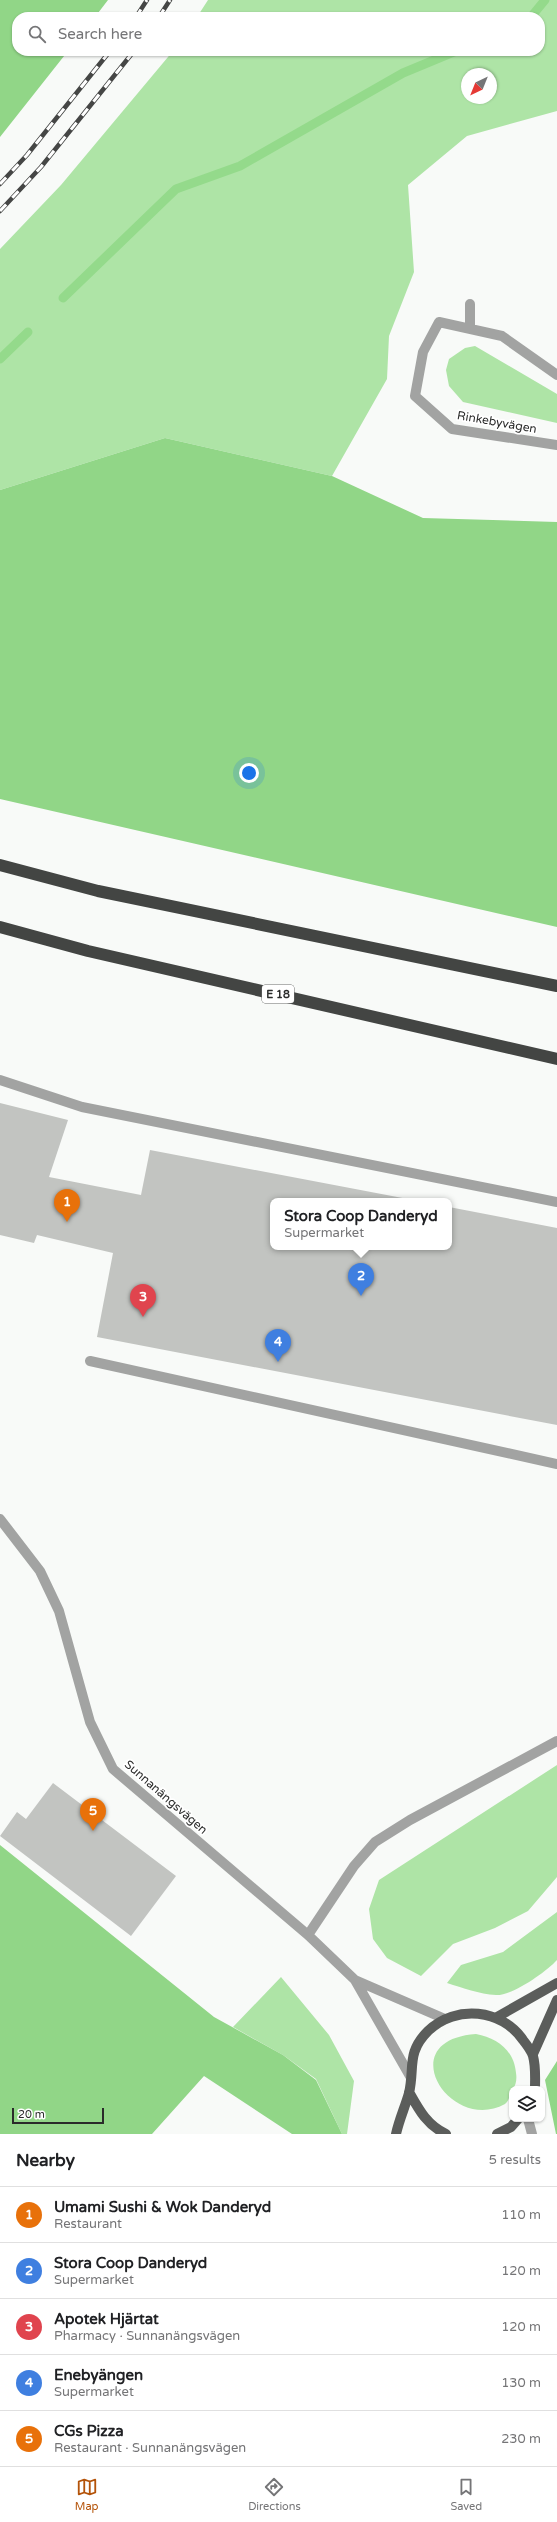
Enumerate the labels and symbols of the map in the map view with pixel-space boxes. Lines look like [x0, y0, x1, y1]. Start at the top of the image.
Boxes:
north arrow [461, 68, 497, 104]
street label: Rinkebyvägen [456, 408, 538, 436]
your location [239, 763, 259, 783]
road number: E 18 [262, 985, 294, 1003]
pin: 1 [54, 1189, 80, 1222]
pin: 2 [348, 1263, 374, 1296]
pin: 3 [130, 1284, 156, 1317]
pin: 4 [265, 1329, 291, 1362]
street label: Sunnanängsvägen [122, 1757, 210, 1837]
pin: 5 [80, 1798, 106, 1831]
scale bar [12, 2106, 104, 2125]

